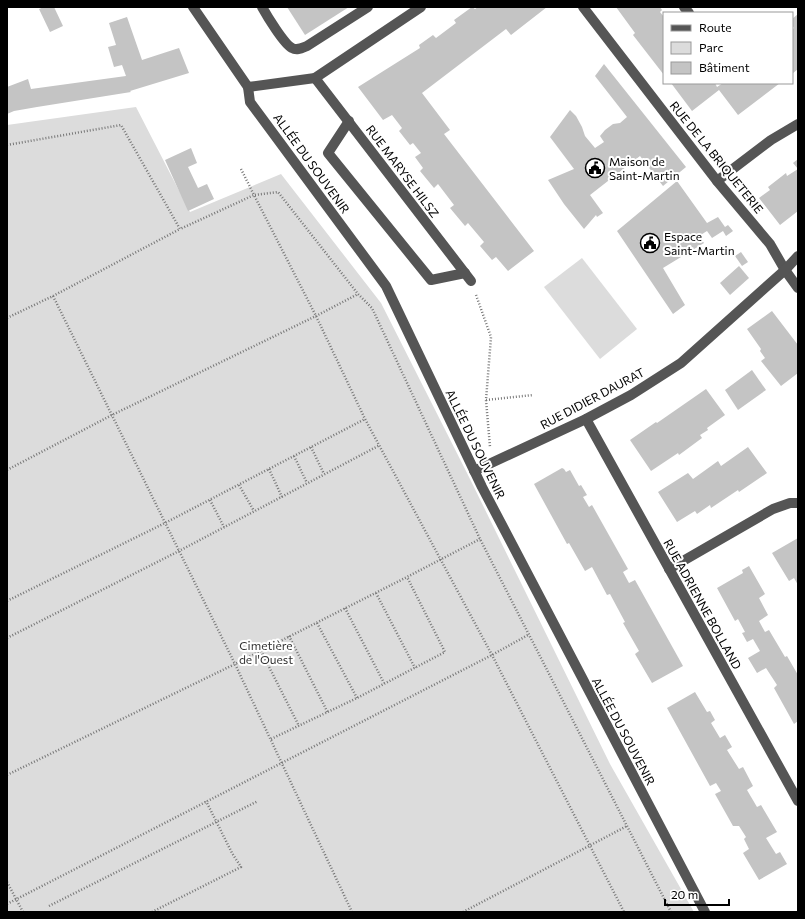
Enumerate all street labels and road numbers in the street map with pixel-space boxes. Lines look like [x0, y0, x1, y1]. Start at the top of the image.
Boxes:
street label: RUE DE LA BRIQUETERIE [668, 98, 766, 216]
street label: ALLÉE DU SOUVENIR [271, 110, 353, 216]
street label: RUE MARYSE HILSZ [364, 122, 442, 220]
street label: RUE DIDIER DAURAT [538, 364, 647, 431]
street label: ALLÉE DU SOUVENIR [443, 387, 509, 501]
street label: RUE ADRIENNE BOLLAND [661, 536, 745, 672]
street label: ALLÉE DU SOUVENIR [590, 675, 658, 787]

